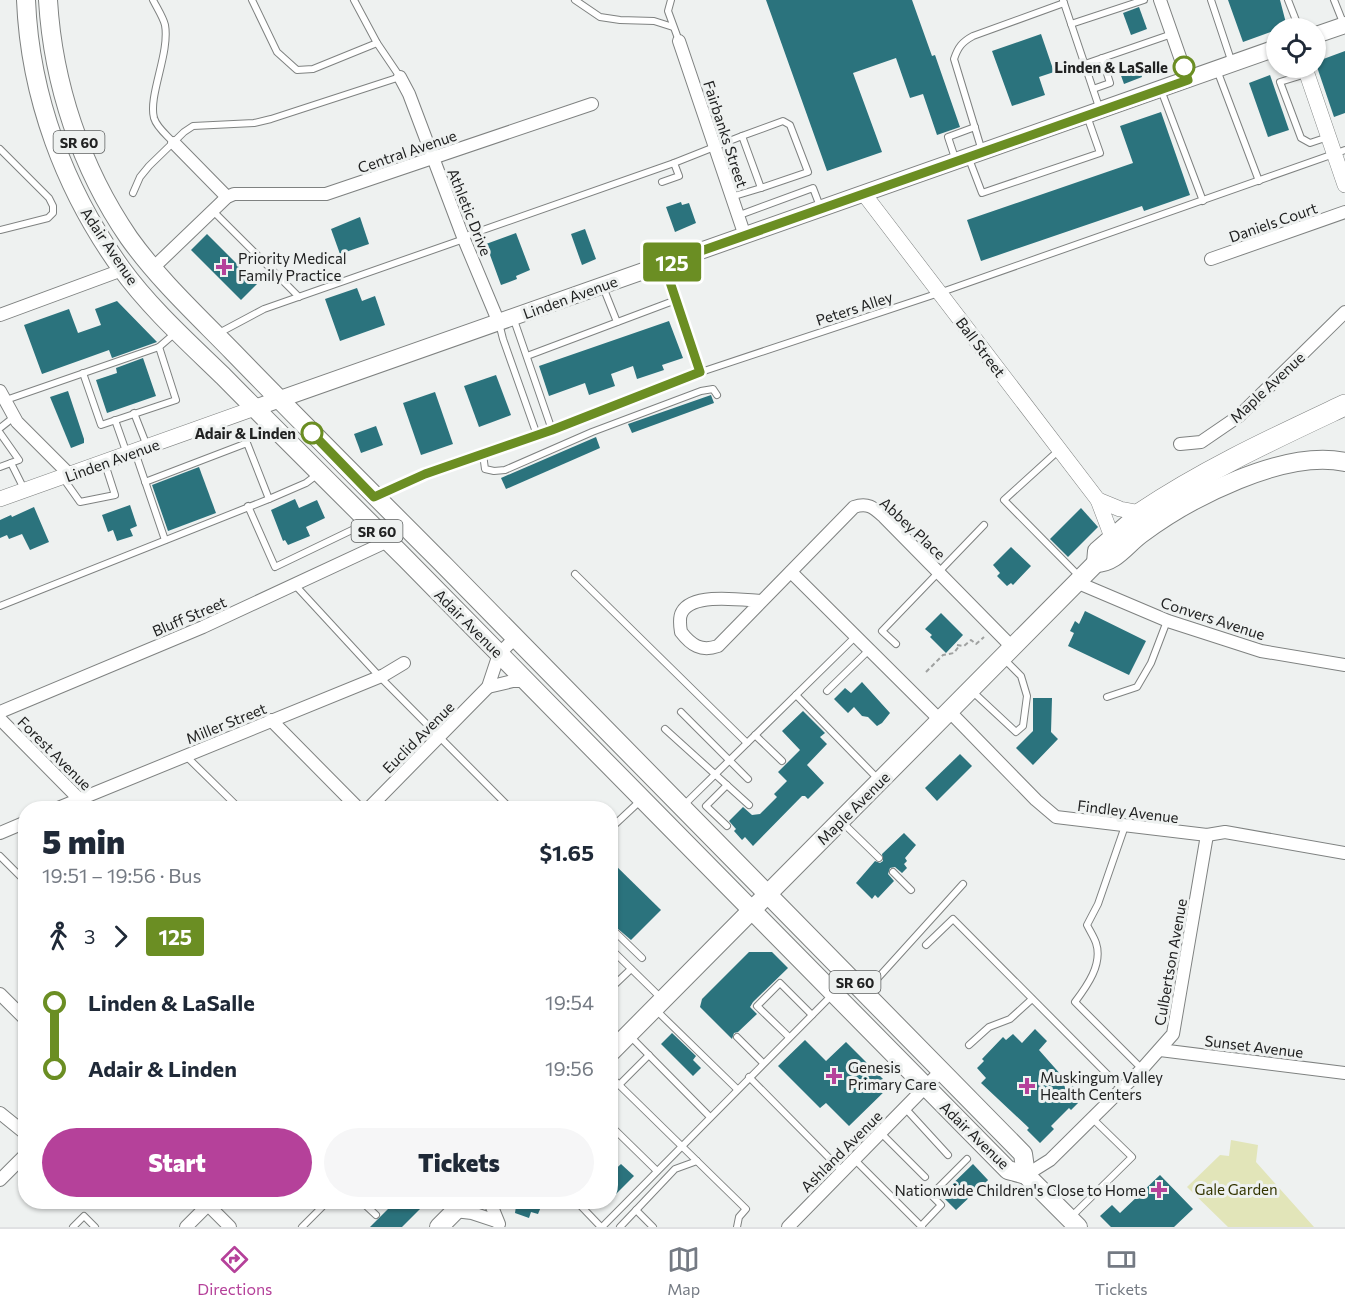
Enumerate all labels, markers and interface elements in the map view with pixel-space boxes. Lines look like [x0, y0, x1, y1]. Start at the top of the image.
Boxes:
map controls [1266, 18, 1326, 78]
button: locate [1266, 18, 1326, 78]
marker: Linden & LaSalle [1173, 56, 1195, 78]
place label: Linden & LaSalle [1054, 58, 1168, 76]
street label: Fairbanks Street [700, 78, 752, 190]
street label: Central Avenue [355, 126, 459, 176]
road number: SR 60 [54, 131, 104, 153]
street label: Athletic Drive [444, 166, 496, 258]
street label: Daniels Court [1226, 198, 1320, 246]
street label: Adair Avenue [78, 204, 142, 288]
line badge: 125 [638, 242, 706, 282]
place label: Priority Medical Family Practice [238, 249, 347, 284]
text: 125 [655, 250, 689, 275]
marker: Priority Medical Family Practice [215, 258, 233, 276]
street label: Linden Avenue [520, 272, 620, 322]
street label: Peters Alley [813, 287, 895, 329]
street label: Ball Street [953, 313, 1009, 381]
street label: Maple Avenue [1226, 348, 1308, 426]
marker: Adair & Linden [301, 422, 323, 444]
place label: Adair & Linden [194, 424, 296, 442]
street label: Linden Avenue [62, 435, 162, 485]
street label: Abbey Place [877, 493, 949, 563]
road number: SR 60 [352, 520, 403, 542]
street label: Adair Avenue [431, 585, 507, 661]
street label: Bluff Street [149, 592, 229, 640]
street label: Convers Avenue [1159, 593, 1267, 643]
street label: Euclid Avenue [378, 697, 458, 777]
street label: Miller Street [183, 699, 269, 747]
street label: Forest Avenue [14, 712, 96, 794]
street label: Maple Avenue [813, 768, 893, 848]
street label: Findley Avenue [1076, 796, 1180, 826]
text: 5 min [42, 820, 125, 861]
text: $1.65 [539, 839, 594, 866]
text: 19:51 – 19:56 · Bus [42, 863, 202, 887]
street label: Culbertson Avenue [1150, 897, 1190, 1027]
icon: walk [42, 920, 75, 953]
icon: forward [104, 920, 137, 953]
text: 3 [84, 924, 95, 948]
text: 125 [158, 924, 192, 949]
road number: SR 60 [830, 971, 880, 993]
text: Linden & LaSalle [88, 989, 255, 1016]
text: 19:54 [545, 990, 594, 1014]
street label: Sunset Avenue [1204, 1031, 1305, 1061]
text: Adair & Linden [88, 1055, 237, 1082]
text: 19:56 [545, 1056, 594, 1080]
place label: Genesis Primary Care [848, 1058, 937, 1093]
marker: Genesis Primary Care [825, 1067, 843, 1085]
place label: Muskingum Valley Health Centers [1040, 1068, 1163, 1103]
marker: Muskingum Valley Health Centers [1018, 1077, 1036, 1095]
street label: Adair Avenue [937, 1098, 1013, 1173]
street label: Ashland Avenue [797, 1107, 885, 1195]
button: Start [42, 1128, 312, 1197]
button: Tickets [324, 1128, 594, 1197]
park label: Gale Garden [1194, 1180, 1278, 1198]
place label: Nationwide Children's Close to Home [894, 1181, 1146, 1199]
marker: Nationwide Children's Close to Home [1150, 1181, 1168, 1199]
tab: Directions [197, 1243, 272, 1298]
tab: Map [667, 1243, 700, 1298]
tab: Tickets [1095, 1243, 1148, 1298]

